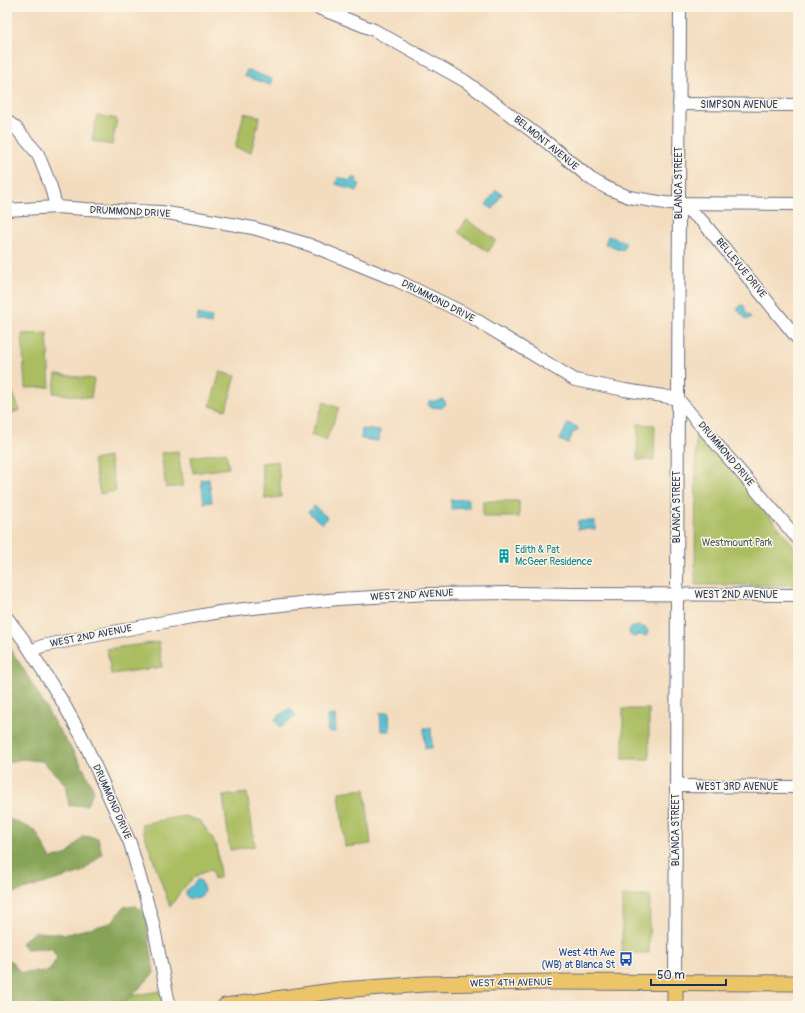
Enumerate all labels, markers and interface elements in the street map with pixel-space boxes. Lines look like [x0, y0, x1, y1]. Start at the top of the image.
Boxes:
street label: SIMPSON AVENUE [700, 99, 778, 111]
street label: BELMONT AVENUE [511, 113, 581, 173]
street label: BLANCA STREET [673, 146, 685, 219]
street label: DRUMMOND DRIVE [89, 204, 171, 220]
street label: BELLEVUE DRIVE [713, 236, 769, 300]
street label: DRUMMOND DRIVE [399, 277, 477, 325]
street label: DRUMMOND DRIVE [695, 419, 757, 489]
street label: BLANCA STREET [671, 470, 683, 543]
park label: Westmount Park [702, 537, 773, 549]
place label: Edith & Pat McGeer Residence [515, 544, 592, 568]
building icon: Edith & Pat McGeer Residence [496, 548, 512, 564]
street label: WEST 2ND AVENUE [370, 587, 454, 603]
street label: WEST 2ND AVENUE [694, 589, 778, 601]
street label: WEST 2ND AVENUE [49, 622, 133, 650]
street label: DRUMMOND DRIVE [90, 763, 134, 841]
street label: WEST 3RD AVENUE [696, 781, 778, 793]
street label: BLANCA STREET [670, 793, 682, 866]
place label: West 4th Ave (WB) at Blanca St [542, 947, 616, 971]
bus stop icon: West 4th Ave (WB) at Blanca St [618, 951, 634, 967]
scale bar [651, 961, 726, 987]
text: 50 m [657, 968, 685, 983]
street label: WEST 4TH AVENUE [470, 976, 552, 990]

